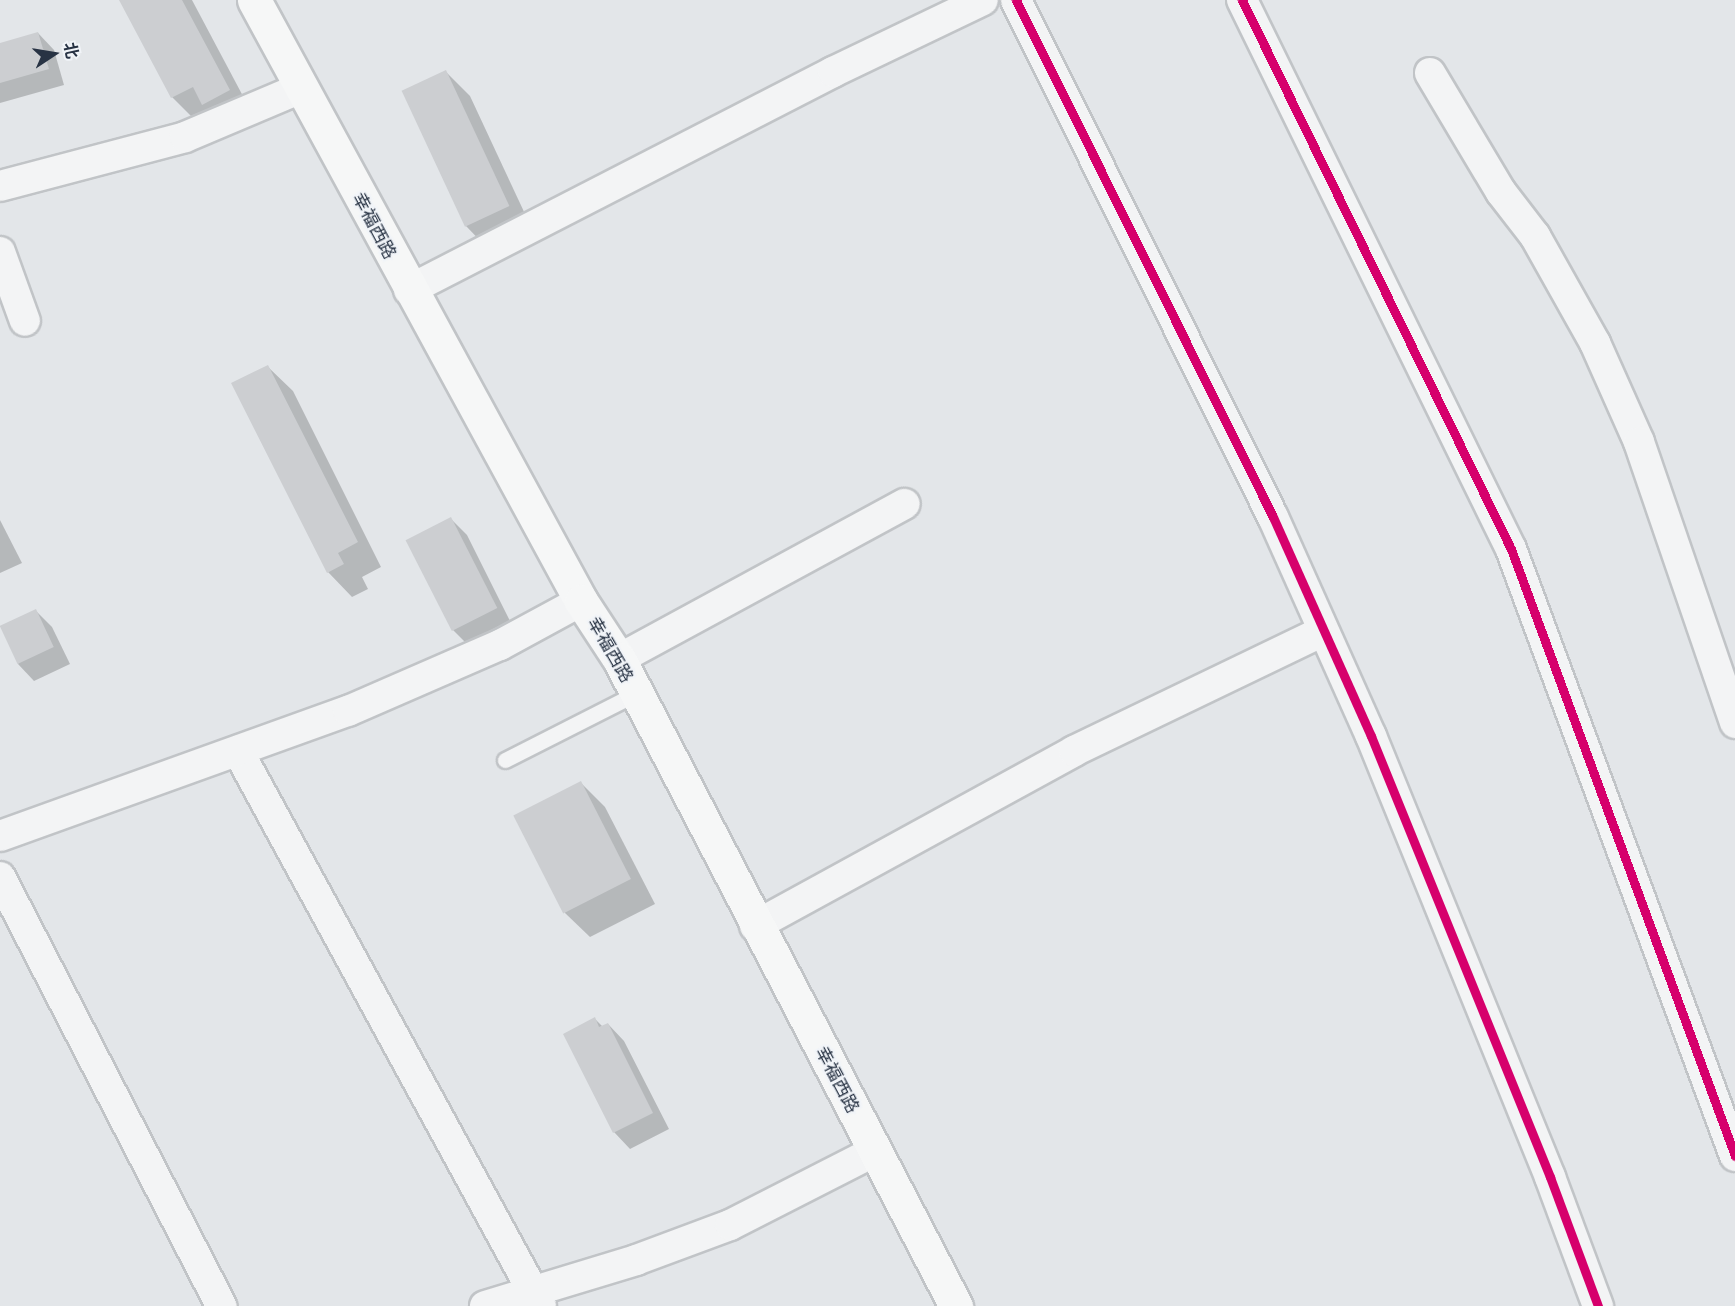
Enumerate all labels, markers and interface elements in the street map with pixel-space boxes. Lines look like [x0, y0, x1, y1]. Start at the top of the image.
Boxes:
north arrow [24, 24, 84, 84]
text: 北 [60, 40, 83, 60]
street label: 幸福西路 [348, 189, 400, 263]
street label: 幸福西路 [583, 613, 637, 687]
street label: 幸福西路 [811, 1043, 863, 1117]

